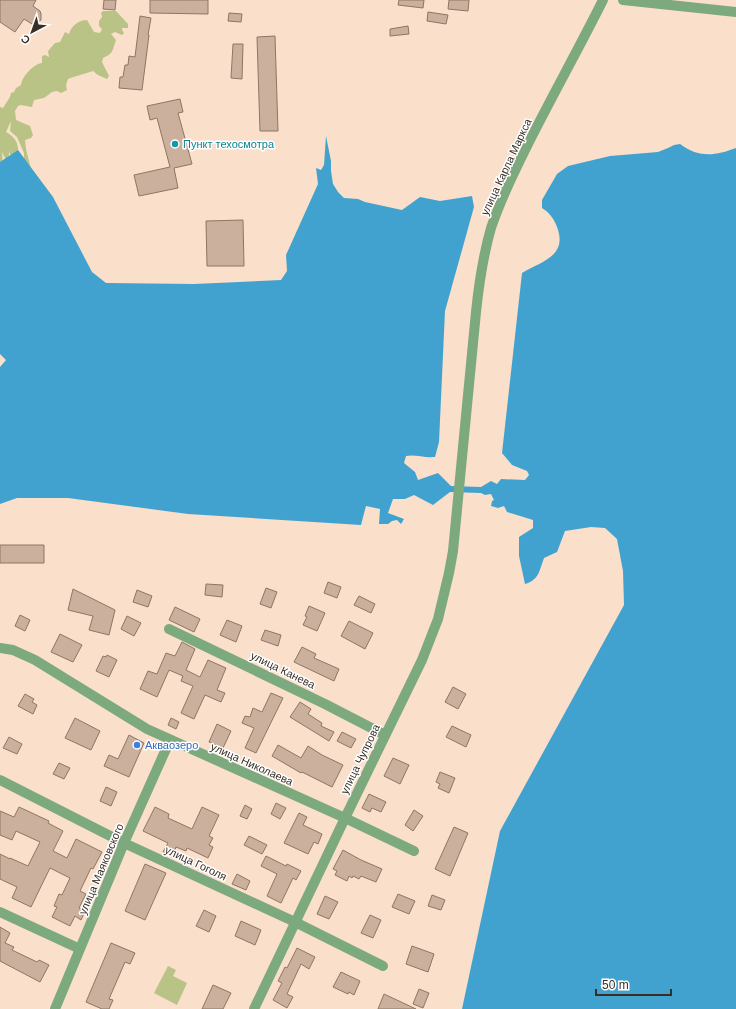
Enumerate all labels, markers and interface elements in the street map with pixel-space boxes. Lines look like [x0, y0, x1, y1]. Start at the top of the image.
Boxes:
north arrow [12, 12, 52, 52]
text: С [18, 32, 32, 47]
street label: улица Карла Маркса [478, 116, 534, 217]
place label: Пункт техосмотра [183, 138, 275, 150]
marker: Пункт техосмотра [170, 139, 180, 149]
street label: улица Канева [249, 649, 318, 691]
street label: улица Чупрова [338, 721, 382, 796]
place label: Акваозеро [145, 739, 198, 751]
marker: Акваозеро [132, 740, 142, 750]
street label: улица Николаева [209, 740, 296, 788]
street label: улица Маяковского [76, 822, 126, 916]
street label: улица Гоголя [163, 843, 229, 883]
scale bar [596, 971, 671, 997]
text: 50 m [602, 978, 629, 992]

